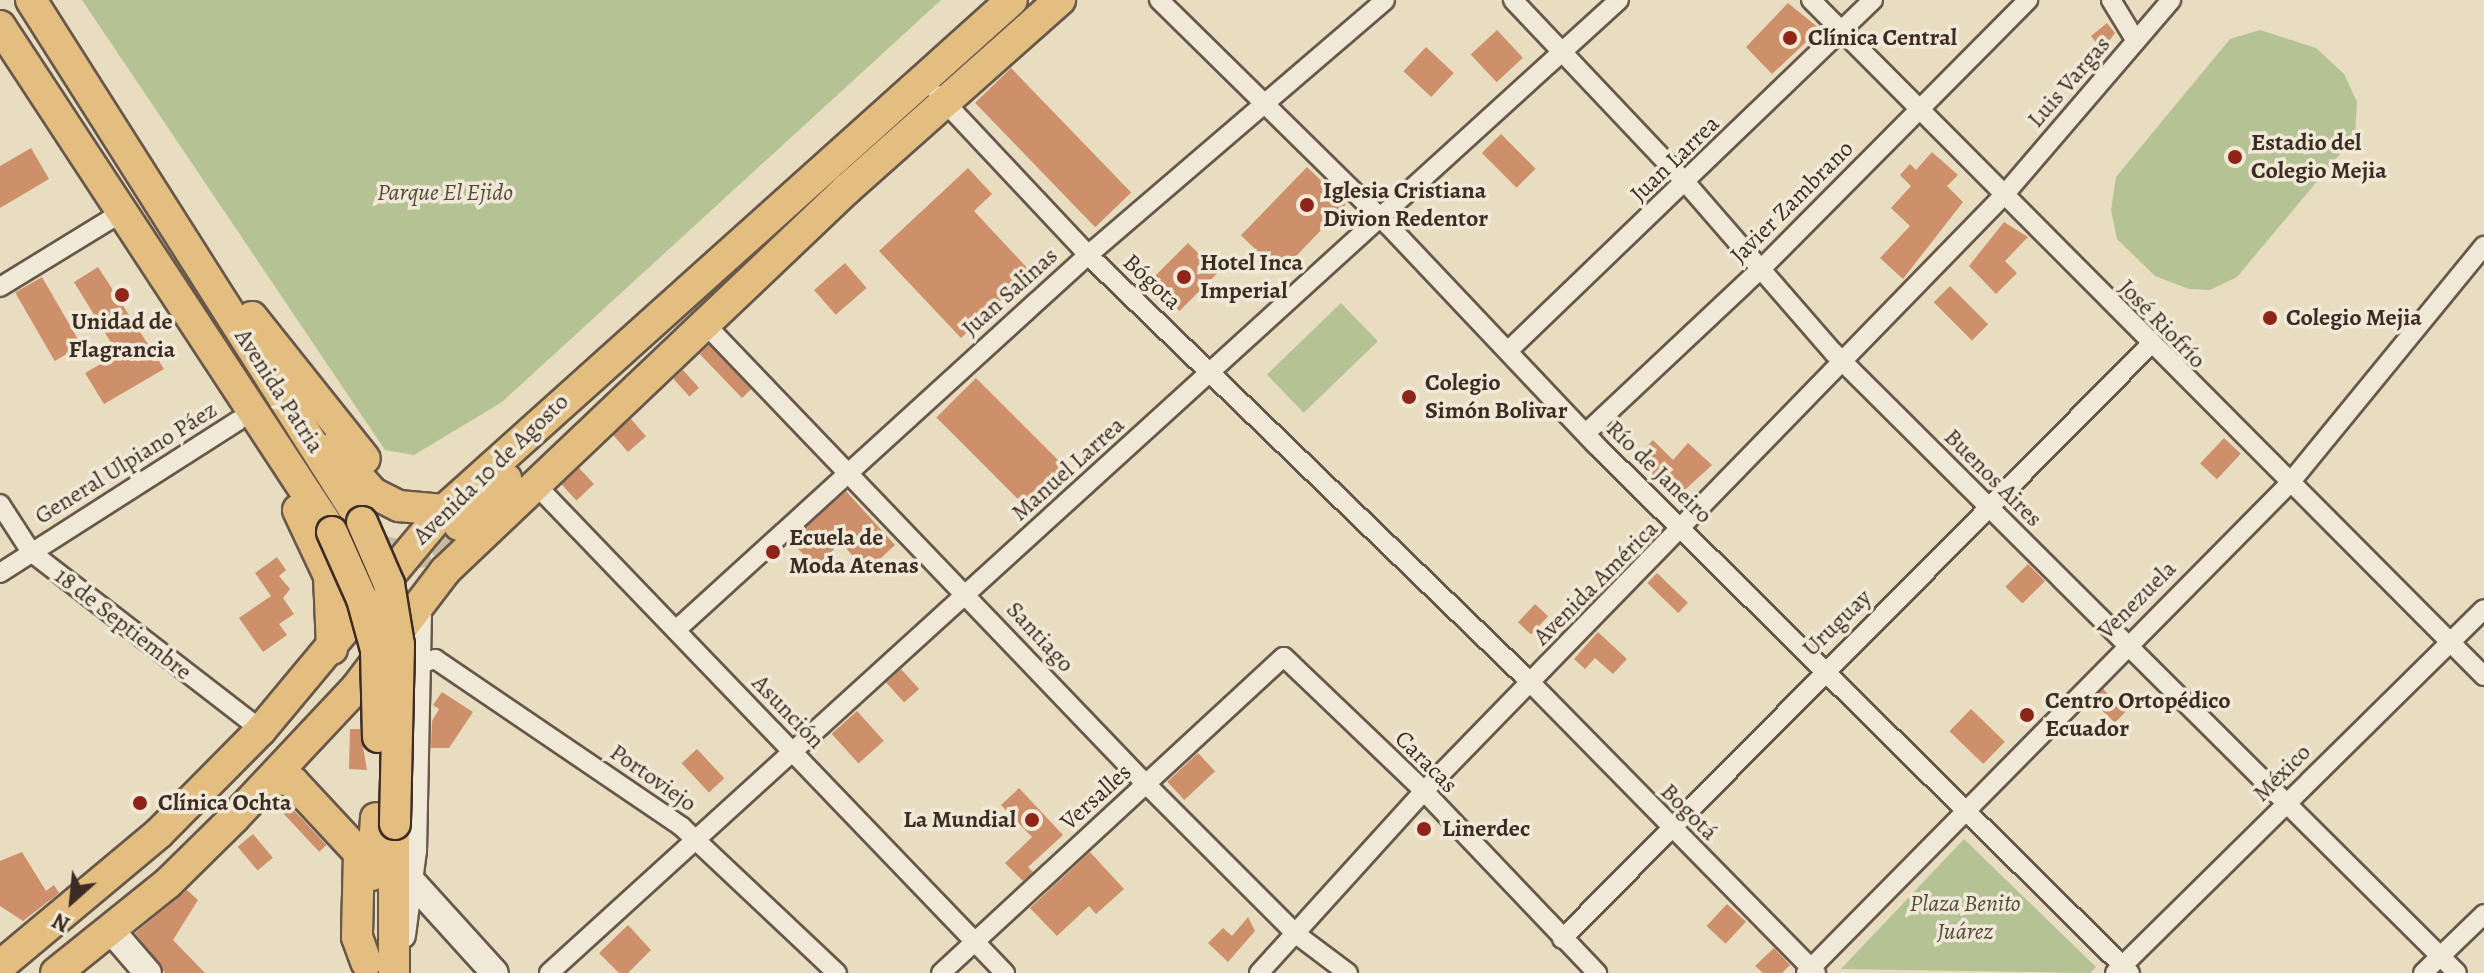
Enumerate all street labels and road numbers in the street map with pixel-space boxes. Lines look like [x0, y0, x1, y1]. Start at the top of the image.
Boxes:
street label: Luis Vargas [2021, 30, 2117, 134]
street label: Juan Larrea [1624, 110, 1726, 208]
street label: Javier Zambrano [1724, 134, 1860, 270]
street label: Juan Salinas [956, 241, 1064, 343]
street label: Bógota [1117, 248, 1187, 316]
street label: José Riofrío [2112, 273, 2212, 375]
street label: Avenida Patria [228, 323, 330, 459]
street label: Avenida 10 de Agosto [407, 387, 575, 551]
street label: General Ulpiano Páez [30, 395, 222, 531]
street label: Manuel Larrea [1006, 411, 1130, 527]
street label: Río de Janeiro [1600, 414, 1718, 530]
street label: Buenos Aires [1938, 423, 2048, 533]
street label: Avenida América [1528, 515, 1664, 651]
street label: Venezuela [2092, 555, 2182, 645]
street label: 18 de Septiembre [49, 562, 197, 686]
street label: Uruguay [1797, 583, 1877, 663]
street label: Santiago [1000, 596, 1080, 678]
street label: Asunción [746, 669, 830, 755]
street label: Caracas [1389, 725, 1463, 799]
street label: Portoviejo [604, 738, 702, 818]
street label: México [2247, 738, 2317, 808]
street label: Versalles [1055, 758, 1137, 836]
street label: Bogotá [1654, 777, 1724, 847]

